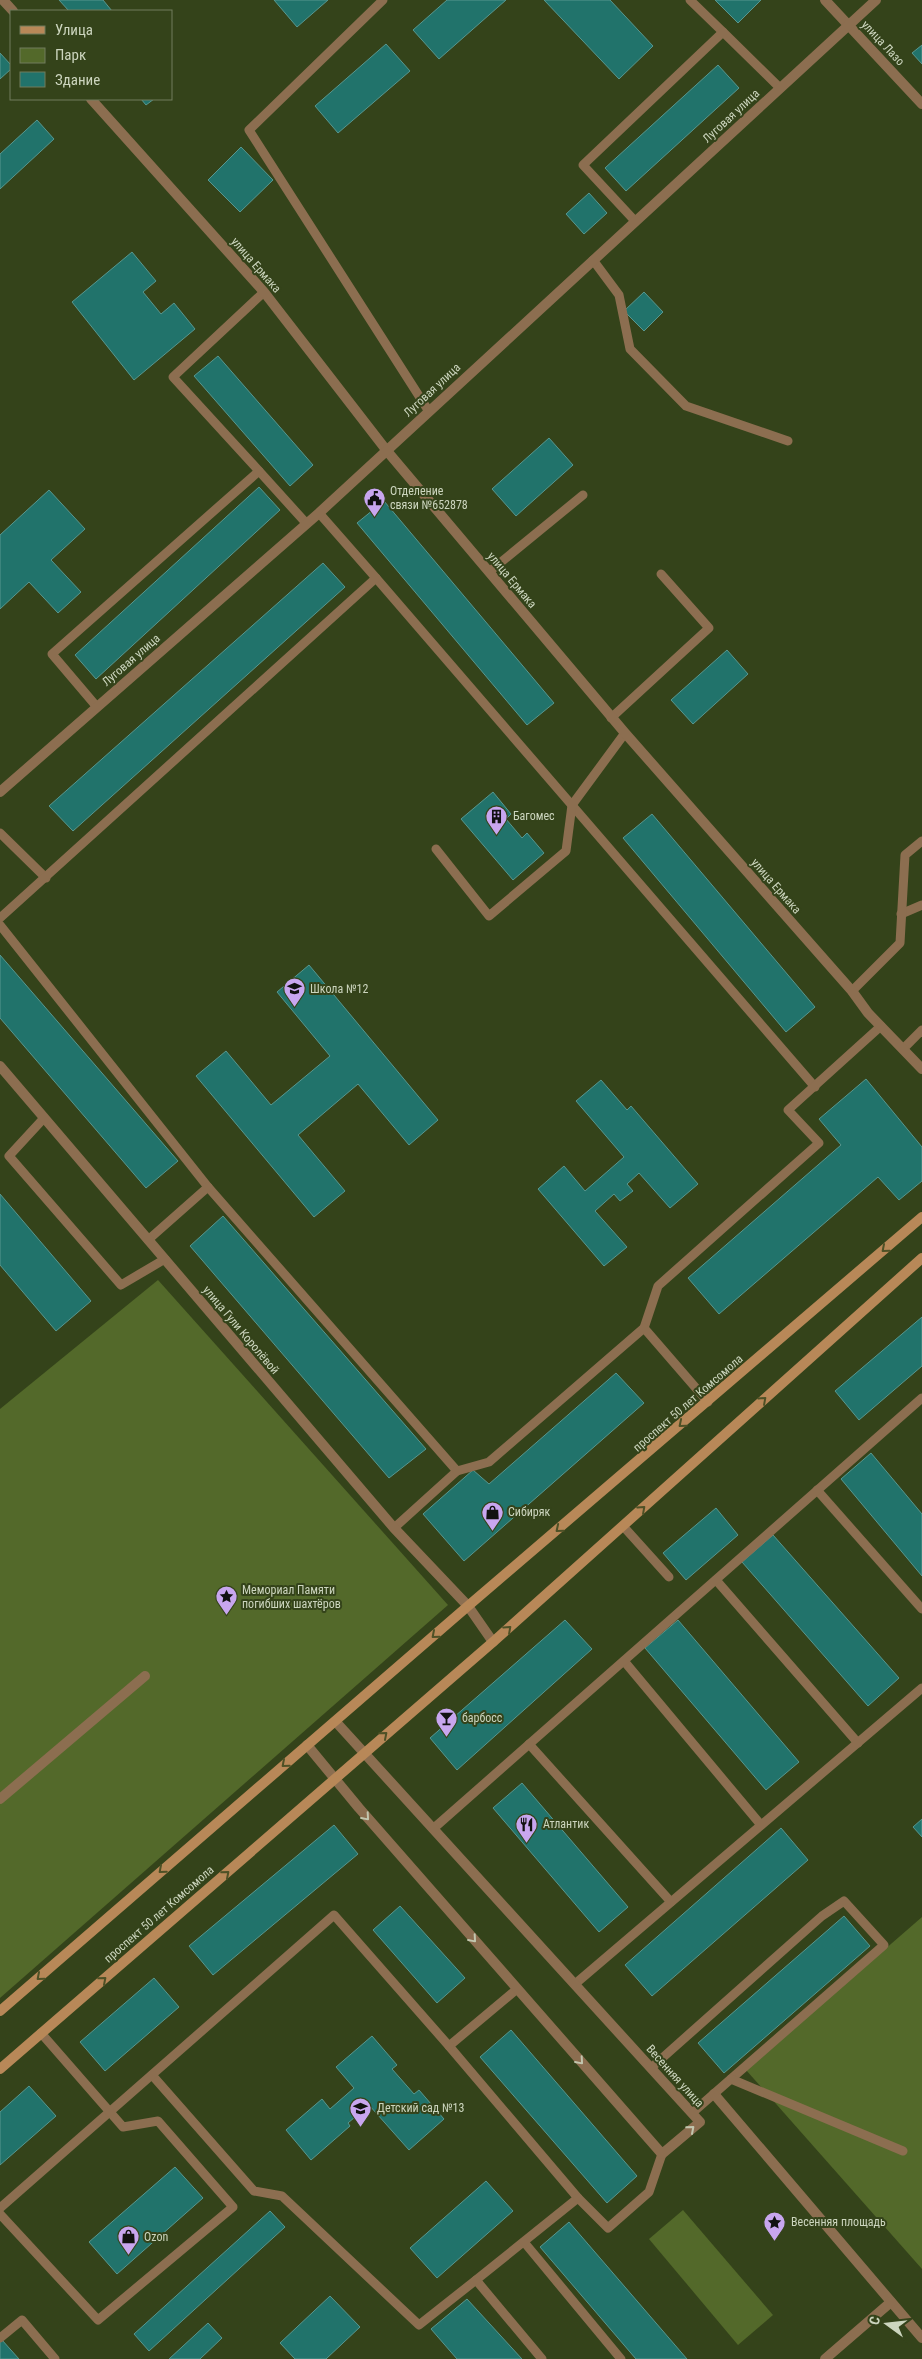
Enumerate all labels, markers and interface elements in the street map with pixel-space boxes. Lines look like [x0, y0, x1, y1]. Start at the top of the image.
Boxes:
legend [10, 10, 172, 100]
street label: улица Лазо [859, 18, 907, 68]
text: Улица [55, 21, 93, 39]
text: Парк [55, 46, 86, 64]
text: Здание [55, 71, 100, 89]
street label: Луговая улица [700, 86, 762, 146]
street label: улица Ермака [228, 234, 284, 296]
street label: Луговая улица [401, 360, 463, 420]
place label: Отделение связи №652878 [390, 484, 468, 512]
public building icon: Отделение связи №652878 [362, 486, 386, 517]
street label: улица Ермака [485, 549, 540, 611]
street label: Луговая улица [99, 631, 163, 689]
building icon: Багомес [485, 804, 509, 835]
place label: Багомес [513, 809, 555, 823]
street label: улица Ермака [748, 855, 804, 917]
school or university icon: Школа №12 [282, 977, 306, 1008]
place label: Школа №12 [310, 982, 369, 996]
one-way arrow [882, 1243, 891, 1252]
street label: улица Гули Королёвой [200, 1283, 282, 1377]
street label: проспект 50 лет Комсомола [630, 1351, 746, 1454]
one-way arrow [758, 1397, 767, 1406]
one-way arrow [679, 1418, 688, 1427]
shop icon: Сибиряк [480, 1500, 504, 1531]
place label: Сибиряк [508, 1505, 550, 1519]
one-way arrow [636, 1506, 645, 1515]
one-way arrow [555, 1523, 564, 1532]
place label: Мемориал Памяти погибших шахтёров [242, 1583, 341, 1611]
place icon: Мемориал Памяти погибших шахтёров [214, 1585, 238, 1616]
one-way arrow [502, 1626, 511, 1635]
one-way arrow [432, 1629, 441, 1638]
bar icon: барбосс [434, 1706, 458, 1737]
place label: барбосс [462, 1711, 503, 1725]
one-way arrow [379, 1731, 388, 1740]
one-way arrow [282, 1758, 291, 1767]
one-way arrow [361, 1811, 370, 1820]
restaurant icon: Атлантик [515, 1812, 539, 1843]
place label: Атлантик [543, 1817, 589, 1831]
street label: проспект 50 лет Комсомола [101, 1862, 217, 1965]
one-way arrow [159, 1865, 168, 1874]
one-way arrow [220, 1871, 229, 1879]
one-way arrow [468, 1933, 477, 1942]
one-way arrow [36, 1971, 45, 1980]
one-way arrow [97, 1977, 106, 1986]
street label: Весенняя улица [643, 2042, 707, 2110]
one-way arrow [575, 2055, 583, 2064]
school or university icon: Детский сад №13 [349, 2096, 373, 2127]
place label: Детский сад №13 [377, 2101, 464, 2115]
one-way arrow [686, 2126, 695, 2135]
place icon: Весенняя площадь [763, 2210, 787, 2241]
place label: Весенняя площадь [791, 2215, 886, 2229]
shop icon: Ozon [116, 2225, 140, 2256]
place label: Ozon [144, 2230, 168, 2244]
north arrow [862, 2299, 912, 2349]
text: С [866, 2315, 883, 2327]

